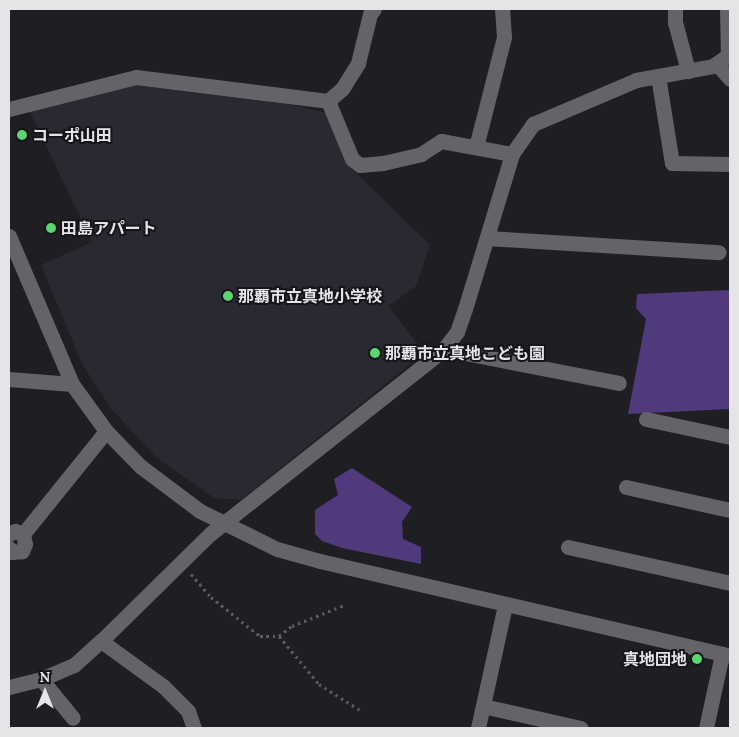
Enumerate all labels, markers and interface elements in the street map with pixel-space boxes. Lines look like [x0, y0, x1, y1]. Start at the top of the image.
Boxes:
place label: コーポ山田 [32, 125, 112, 145]
marker: コーポ山田 [16, 129, 28, 141]
place label: 田島アパート [61, 218, 157, 238]
marker: 田島アパート [45, 222, 57, 234]
place label: 那覇市立真地小学校 [238, 286, 382, 306]
marker: 那覇市立真地小学校 [222, 290, 234, 302]
place label: 那覇市立真地こども園 [385, 343, 545, 363]
marker: 那覇市立真地こども園 [369, 347, 381, 359]
place label: 真地団地 [623, 649, 687, 669]
marker: 真地団地 [691, 653, 703, 665]
north arrow [20, 667, 70, 717]
text: N [40, 668, 50, 686]

